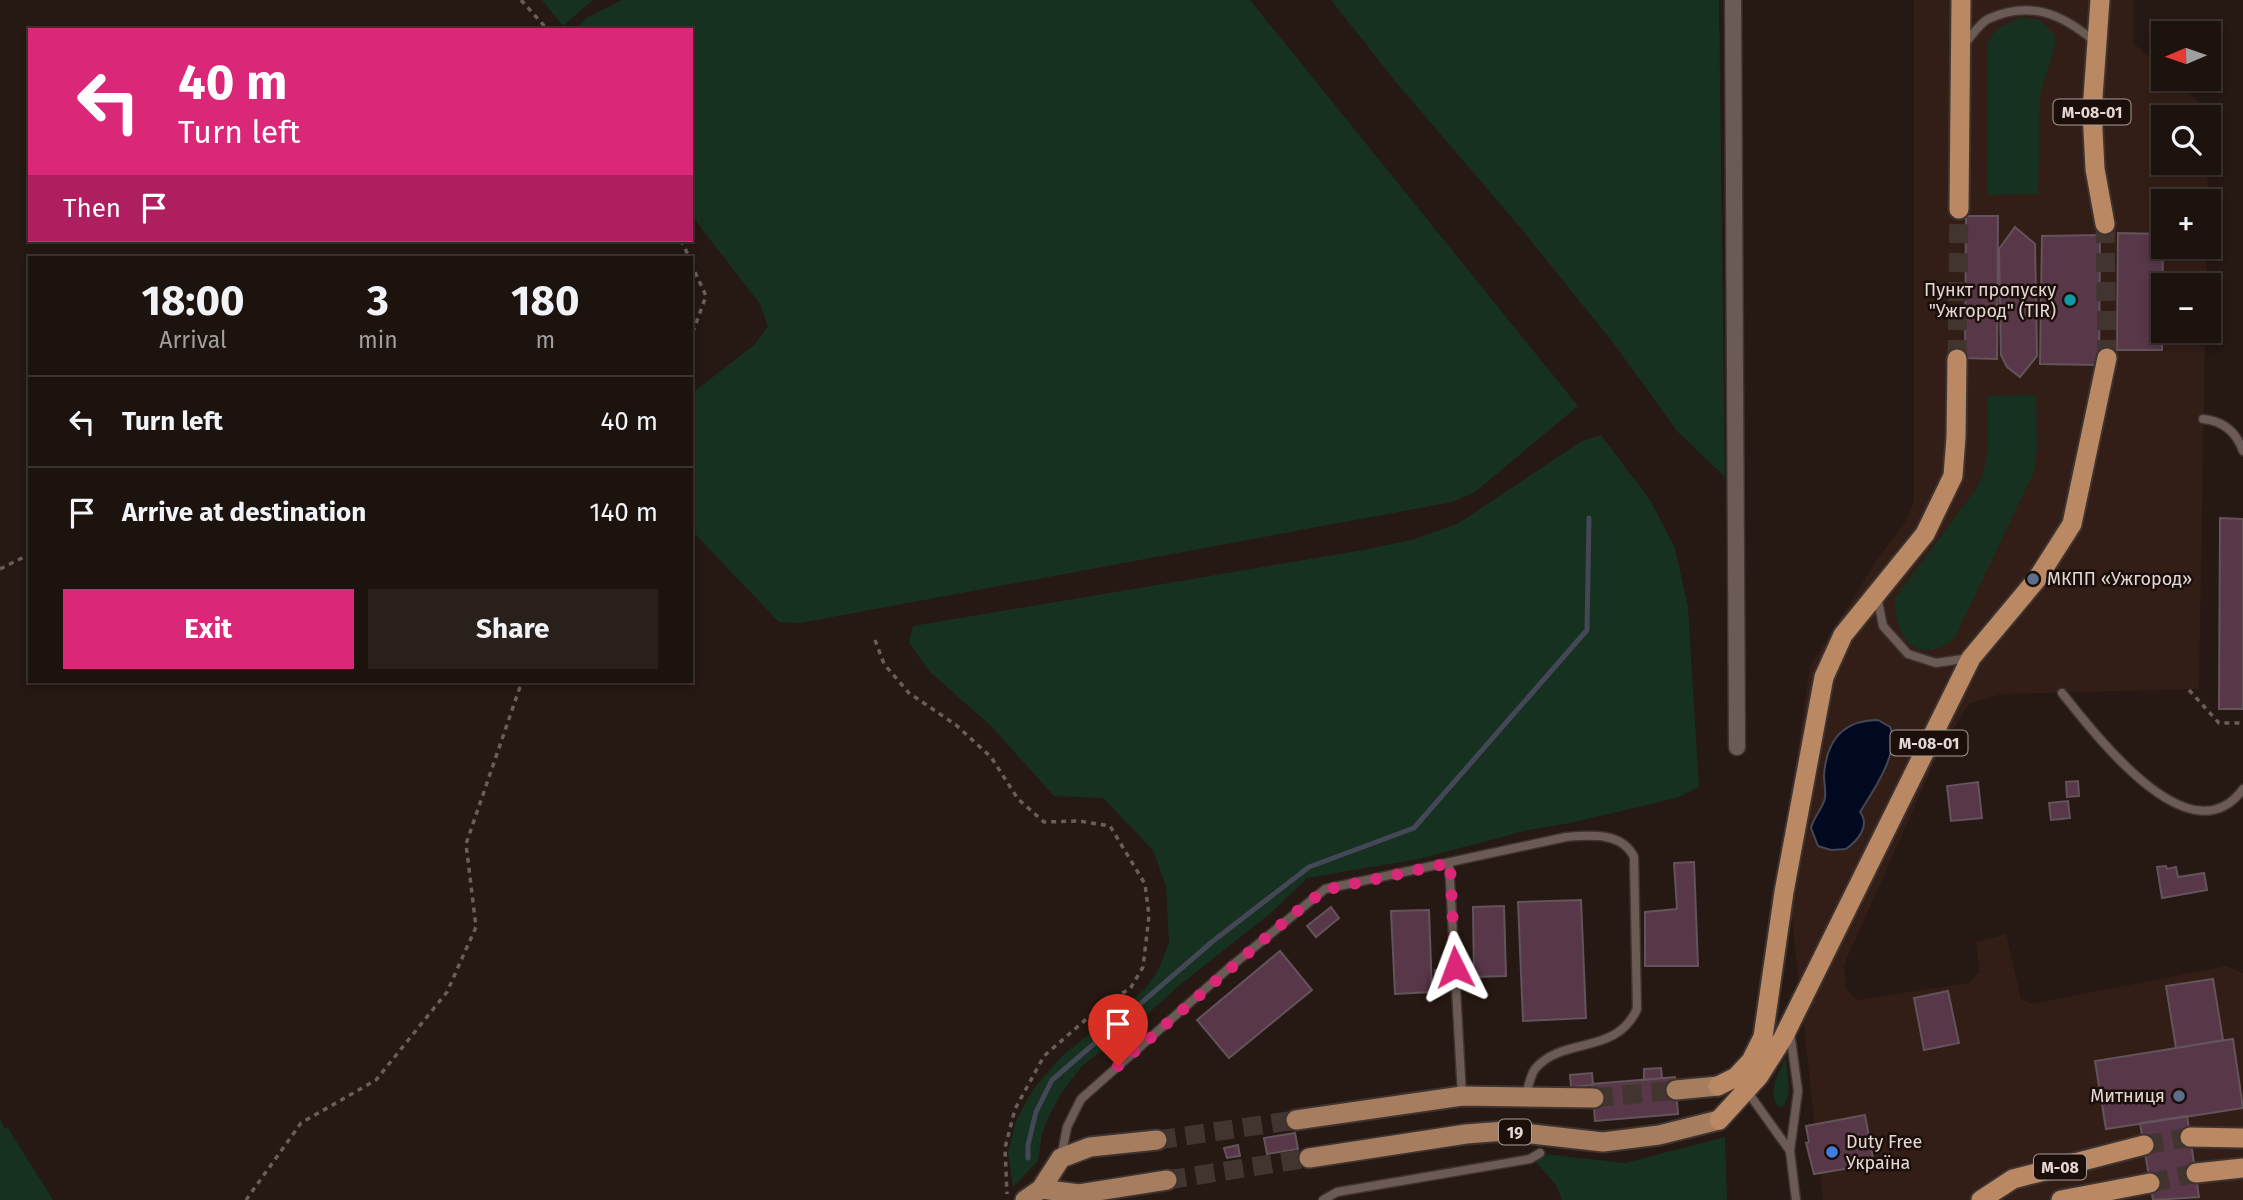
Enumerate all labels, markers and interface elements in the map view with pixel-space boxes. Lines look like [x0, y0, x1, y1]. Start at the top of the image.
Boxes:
north arrow [2151, 21, 2221, 91]
map controls [2151, 21, 2221, 343]
text: 40 m [178, 53, 287, 112]
icon: left [63, 56, 154, 147]
road number: М-08-01 [2054, 100, 2130, 124]
button: search [2151, 105, 2221, 175]
text: Turn left [178, 113, 300, 151]
icon: arrive [135, 189, 173, 227]
button: + [2151, 189, 2221, 259]
text: Then [63, 193, 121, 224]
button: − [2151, 273, 2221, 343]
text: 18:00 [141, 276, 245, 326]
text: 3 [367, 276, 389, 326]
text: 180 [511, 276, 580, 326]
place label: Пункт пропуску "Ужгород" (TIR) [1924, 279, 2056, 322]
marker: Пункт пропуску "Ужгород" (TIR) [2062, 292, 2078, 308]
text: Arrival [159, 326, 227, 354]
text: min [358, 326, 398, 354]
text: m [535, 326, 555, 354]
icon: left [63, 403, 101, 441]
text: Turn left [122, 406, 223, 437]
text: 40 m [600, 406, 658, 437]
icon: arrive [63, 494, 101, 532]
text: Arrive at destination [122, 497, 366, 528]
text: 140 m [589, 497, 658, 528]
place label: МКПП «Ужгород» [2047, 568, 2192, 590]
marker: МКПП «Ужгород» [2025, 571, 2041, 587]
button: Exit [63, 589, 354, 669]
button: Share [368, 589, 658, 669]
road number: М-08-01 [1890, 730, 1968, 756]
position arrow [1418, 930, 1492, 1004]
pin [1088, 994, 1148, 1066]
icon: arrive [1099, 1005, 1137, 1043]
place label: Митниця [2090, 1085, 2165, 1107]
marker: Митниця [2171, 1088, 2187, 1104]
road number: 19 [1499, 1120, 1531, 1144]
place label: Duty Free Україна [1846, 1131, 1922, 1174]
marker: Duty Free Україна [1824, 1144, 1840, 1160]
road number: М-08 [2034, 1154, 2086, 1180]

